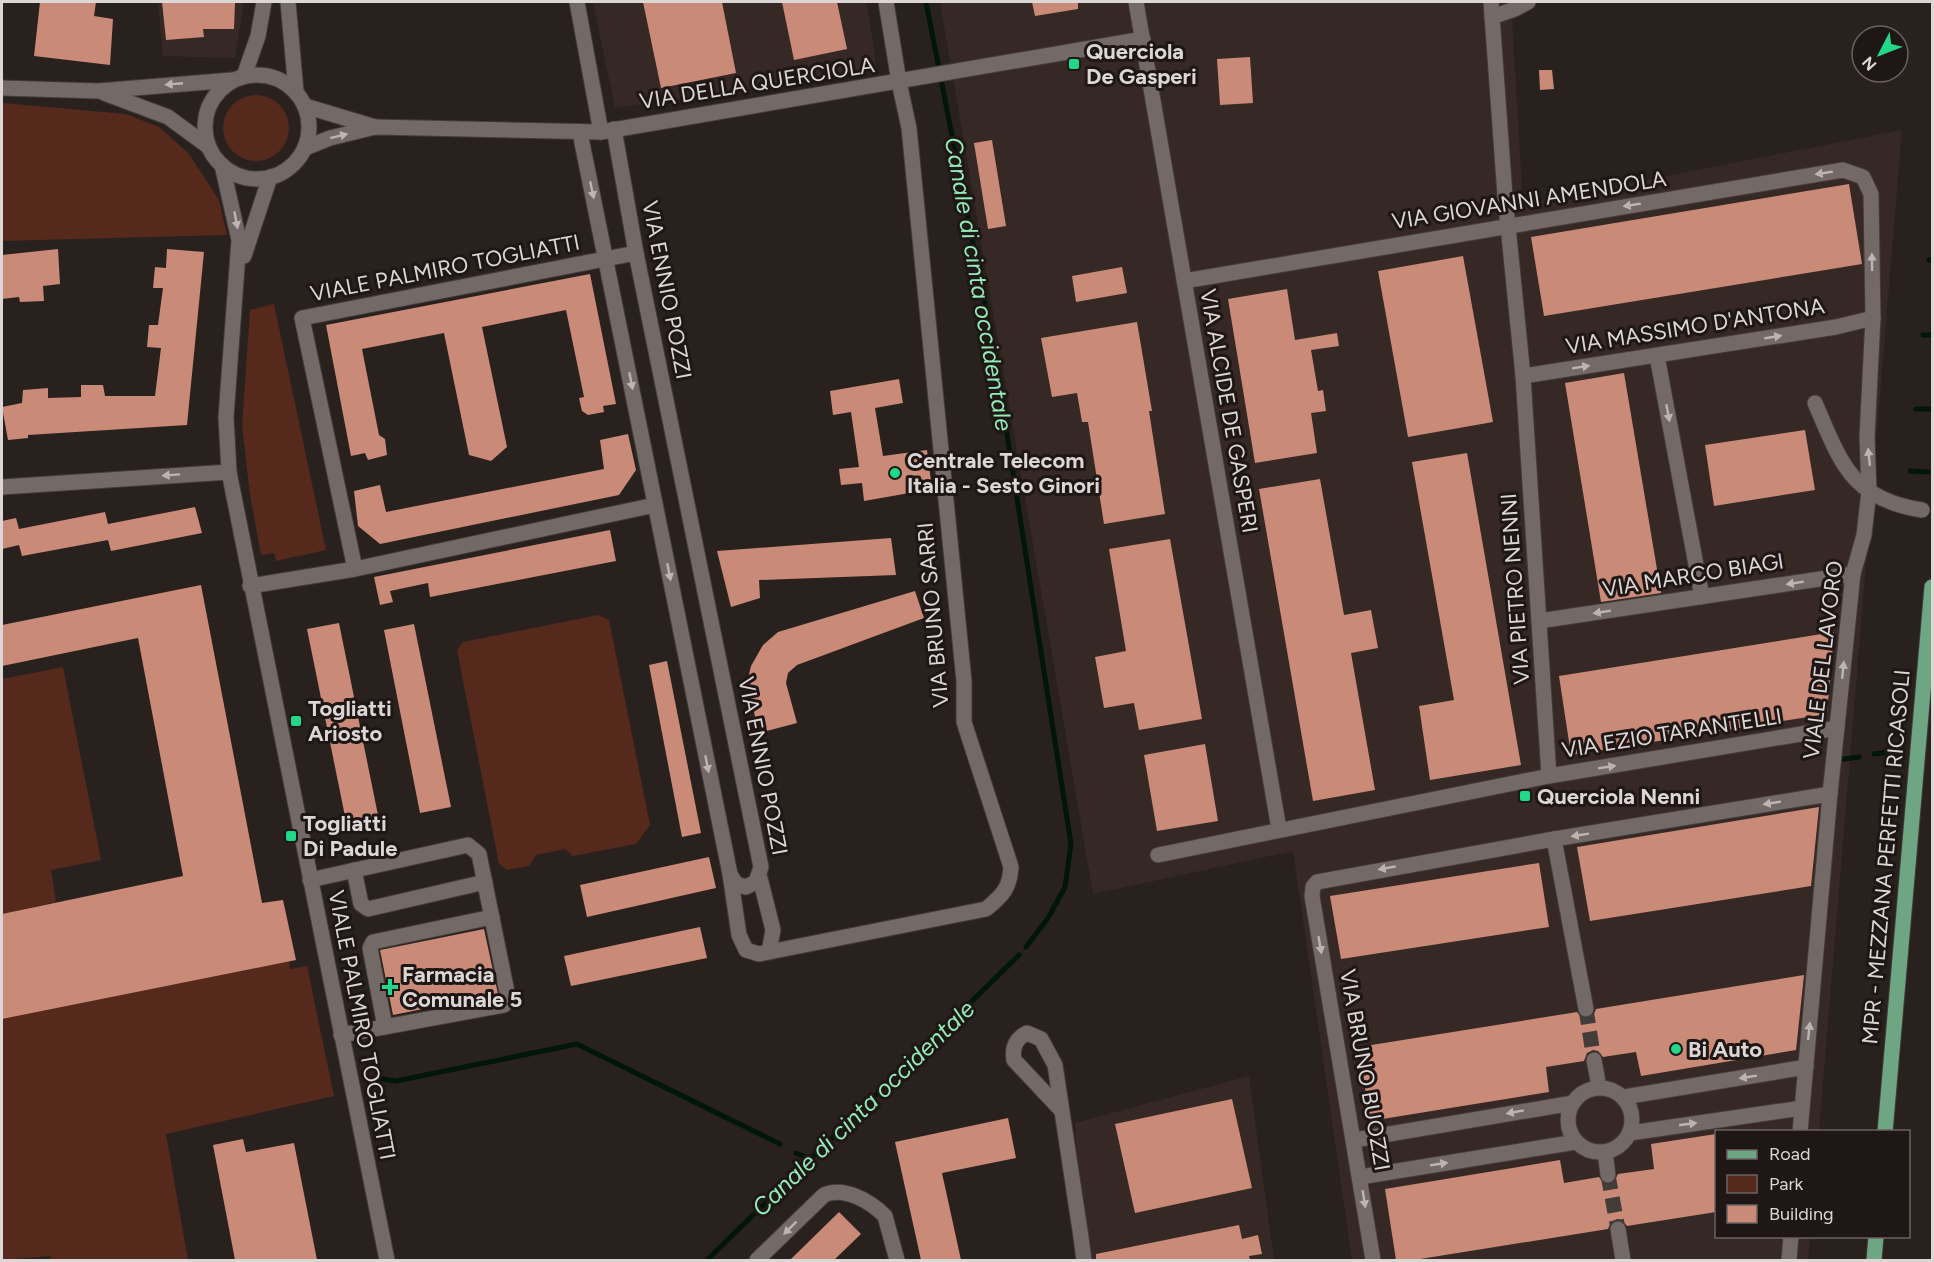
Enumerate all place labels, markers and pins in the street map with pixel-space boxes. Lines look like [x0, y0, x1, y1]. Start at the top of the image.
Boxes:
place label: Querciola De Gasperi [1086, 38, 1197, 90]
marker: Querciola De Gasperi [1067, 57, 1081, 71]
place label: Centrale Telecom Italia - Sesto Ginori [907, 447, 1100, 499]
marker: Centrale Telecom Italia - Sesto Ginori [888, 466, 902, 480]
place label: Togliatti Ariosto [308, 695, 392, 747]
marker: Togliatti Ariosto [289, 714, 303, 728]
place label: Querciola Nenni [1537, 783, 1700, 810]
marker: Querciola Nenni [1518, 789, 1532, 803]
place label: Togliatti Di Padule [303, 810, 397, 862]
marker: Togliatti Di Padule [284, 829, 298, 843]
place label: Farmacia Comunale 5 [402, 961, 522, 1013]
marker: Farmacia Comunale 5 [383, 980, 397, 994]
place label: Bi Auto [1688, 1036, 1762, 1063]
marker: Bi Auto [1669, 1042, 1683, 1056]

